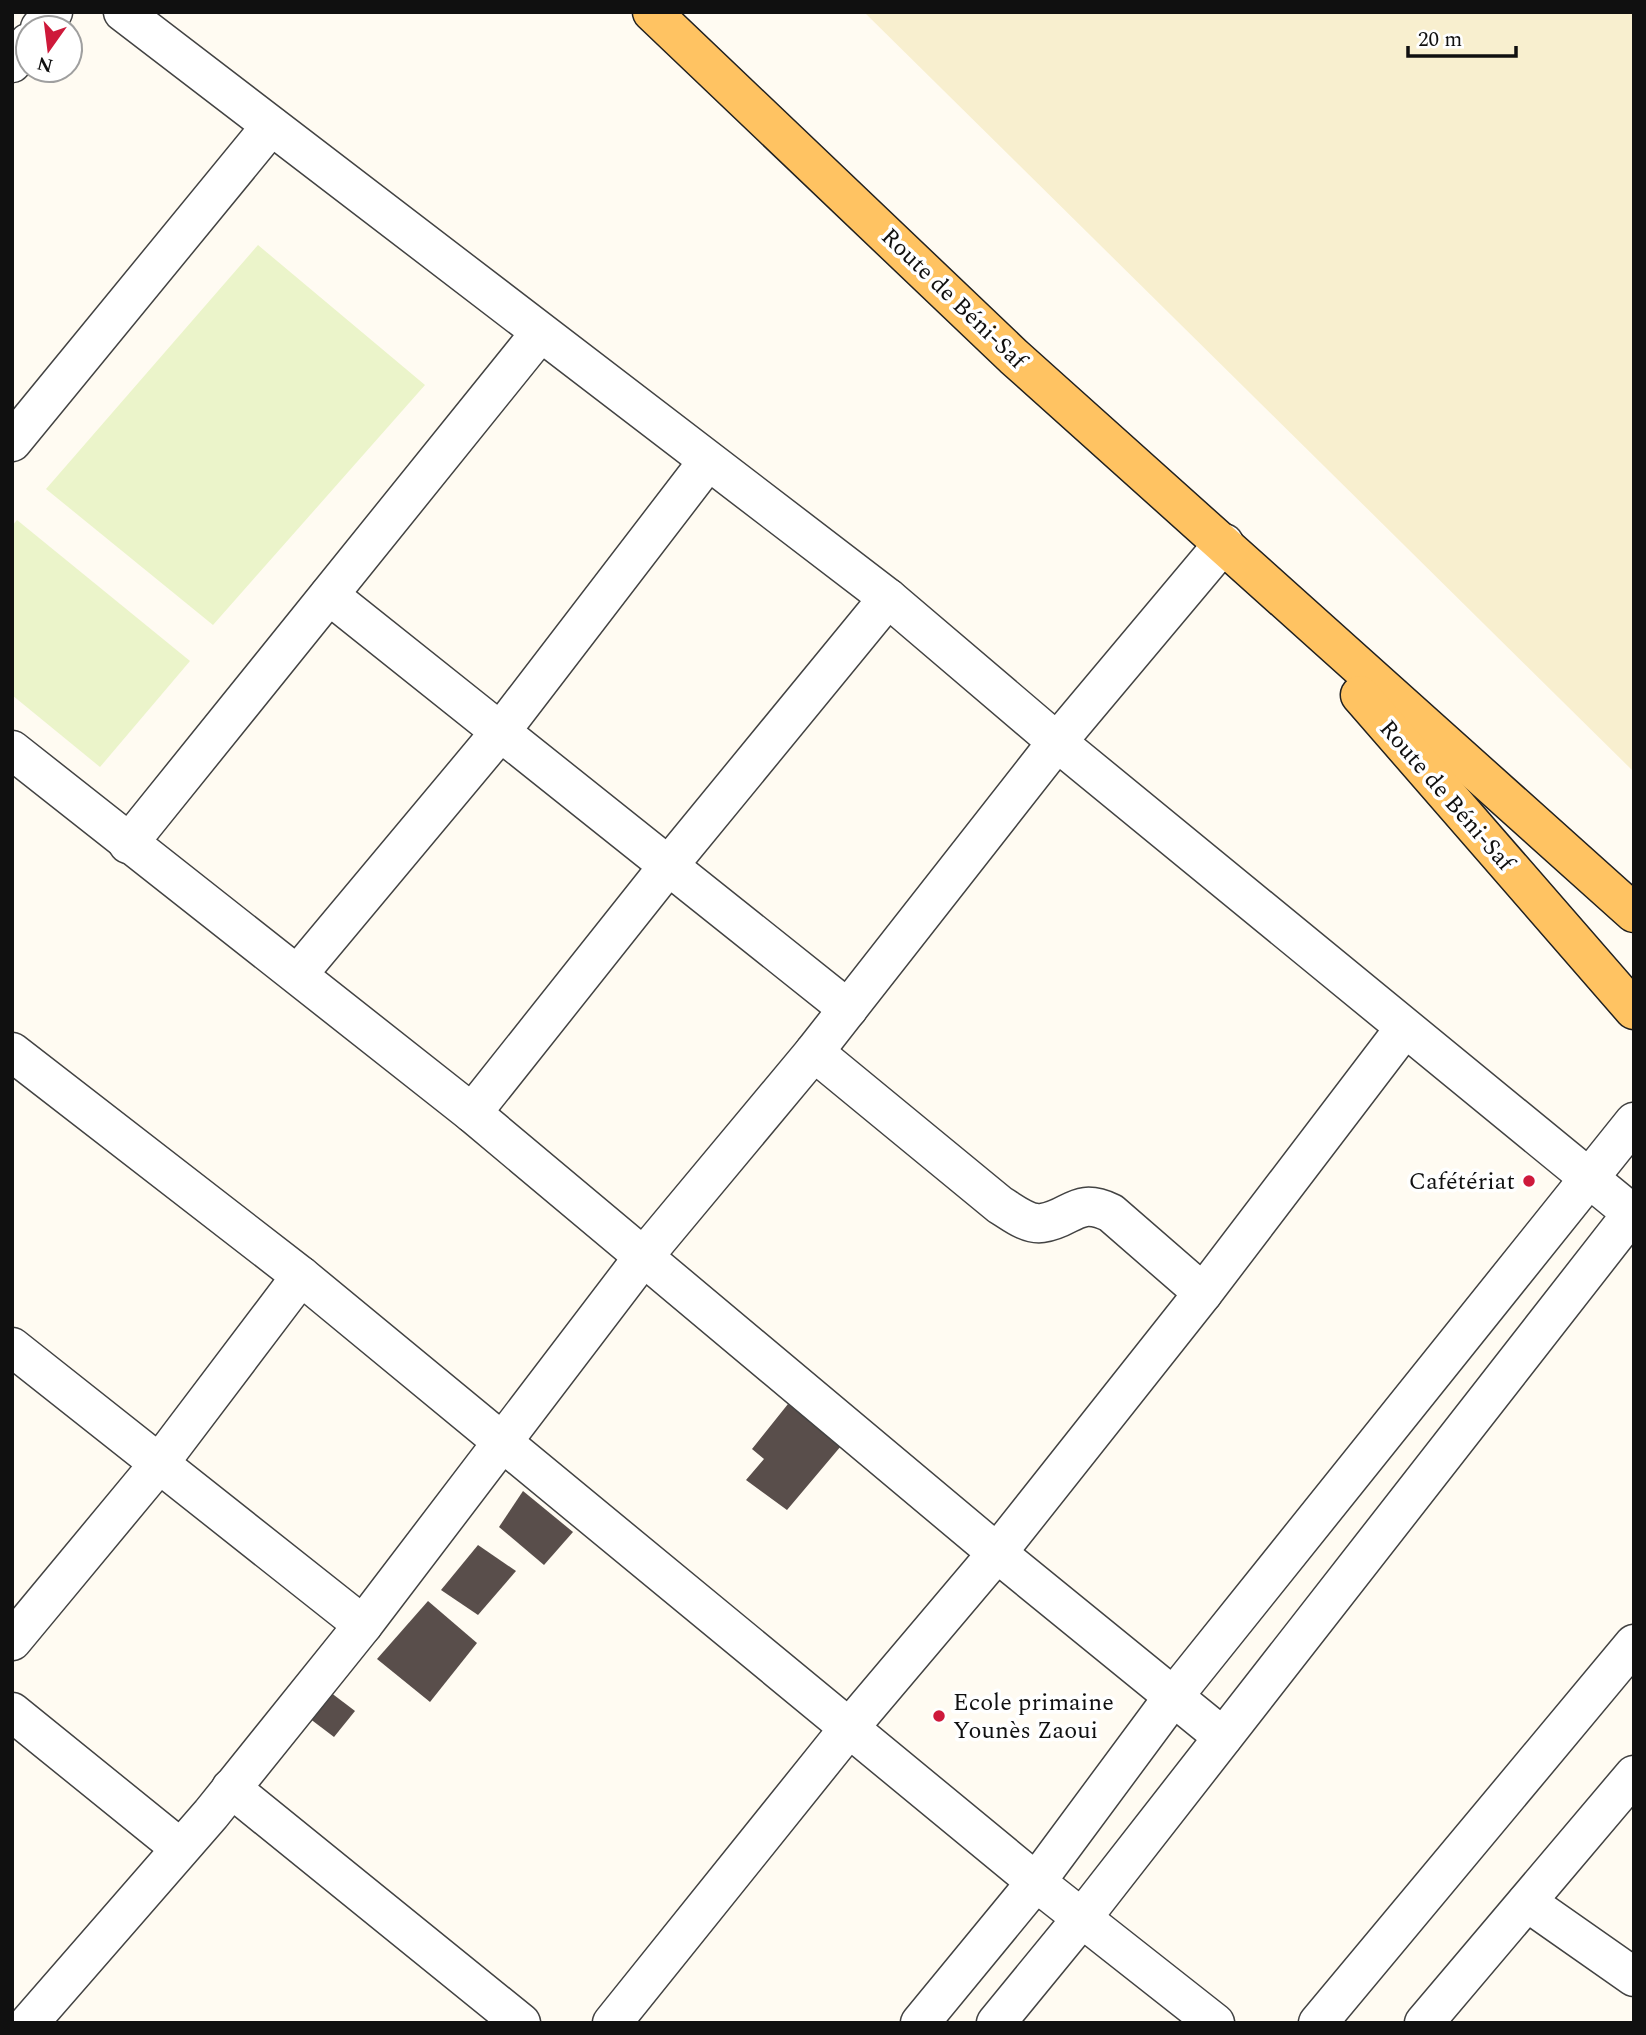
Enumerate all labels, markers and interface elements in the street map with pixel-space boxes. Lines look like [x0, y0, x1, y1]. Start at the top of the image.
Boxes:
north arrow [14, 14, 84, 84]
scale bar [1408, 14, 1516, 58]
text: 20 m [1418, 24, 1462, 56]
text: N [34, 48, 56, 80]
street label: Route de Béni-Saf [872, 220, 1036, 379]
street label: Route de Béni-Saf [1370, 712, 1523, 881]
place label: Cafétériat [1409, 1164, 1515, 1200]
marker: Cafétériat [1521, 1173, 1537, 1189]
place label: Ecole primaine Younès Zaoui [953, 1685, 1114, 1749]
marker: Ecole primaine Younès Zaoui [931, 1708, 947, 1724]

